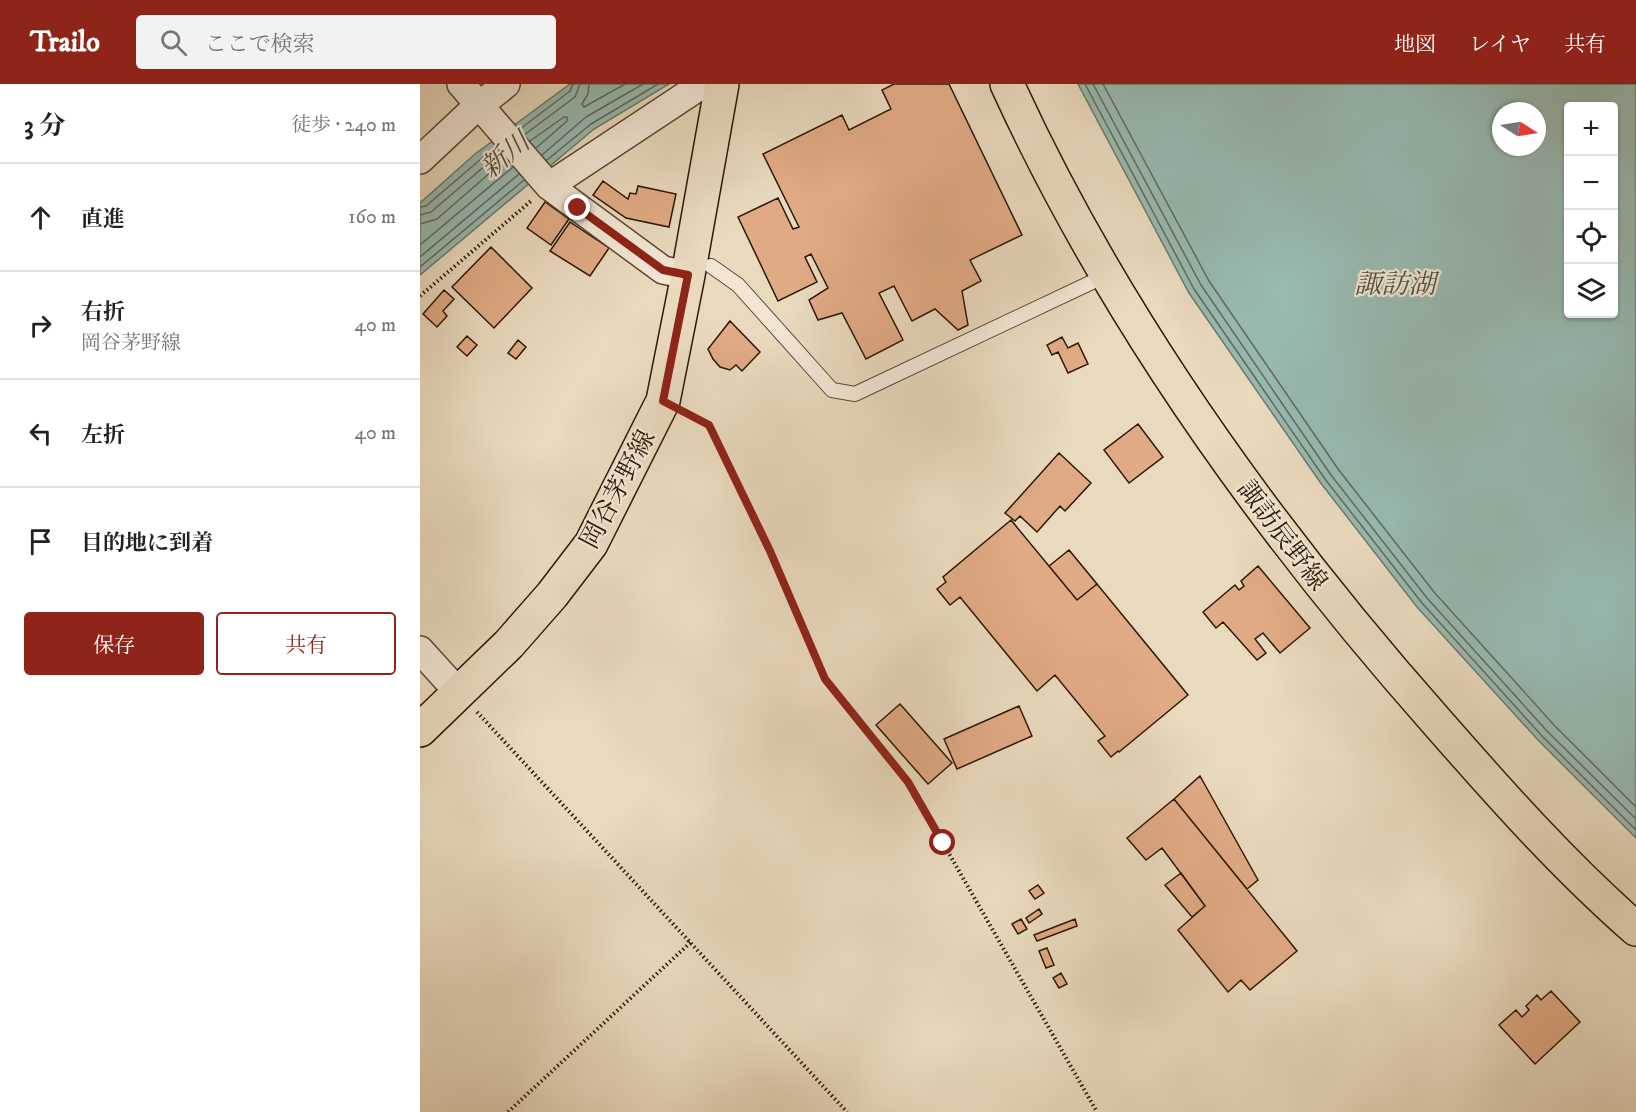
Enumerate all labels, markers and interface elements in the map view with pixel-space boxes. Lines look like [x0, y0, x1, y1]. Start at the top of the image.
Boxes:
search box [136, 15, 556, 69]
text: Trailo [30, 25, 100, 60]
icon: search [157, 26, 190, 59]
text: ここで検索 [205, 31, 315, 58]
text: 地図 [1394, 32, 1436, 58]
text: レイヤ [1469, 32, 1531, 58]
text: 共有 [1564, 32, 1606, 58]
north arrow [1492, 102, 1546, 156]
map controls [1564, 102, 1618, 318]
button: + [1564, 102, 1618, 156]
text: 3 分 [24, 110, 65, 143]
text: 徒歩 · 240 m [291, 113, 396, 138]
water label: 新川 [474, 123, 540, 186]
button: − [1564, 156, 1618, 210]
route end [564, 194, 590, 220]
icon: ahead [24, 201, 57, 234]
text: 160 m [348, 205, 396, 230]
text: 直進 [81, 206, 125, 233]
button: locate [1564, 210, 1618, 264]
button: layers [1564, 264, 1618, 318]
water label: 諏訪湖 [1355, 268, 1440, 302]
text: 右折 [81, 299, 125, 326]
icon: right [24, 309, 57, 342]
text: 40 m [354, 313, 396, 338]
text: 岡谷茅野線 [81, 331, 181, 356]
icon: left [24, 417, 57, 450]
text: 40 m [354, 421, 396, 446]
text: 左折 [81, 422, 125, 449]
street label: 岡谷茅野線 [573, 425, 663, 555]
street label: 諏訪辰野線 [1230, 474, 1334, 598]
icon: arrive [24, 525, 57, 558]
text: 目的地に到着 [81, 530, 213, 557]
button: 保存 [24, 612, 204, 675]
button: 共有 [216, 612, 396, 675]
route start [929, 829, 955, 855]

